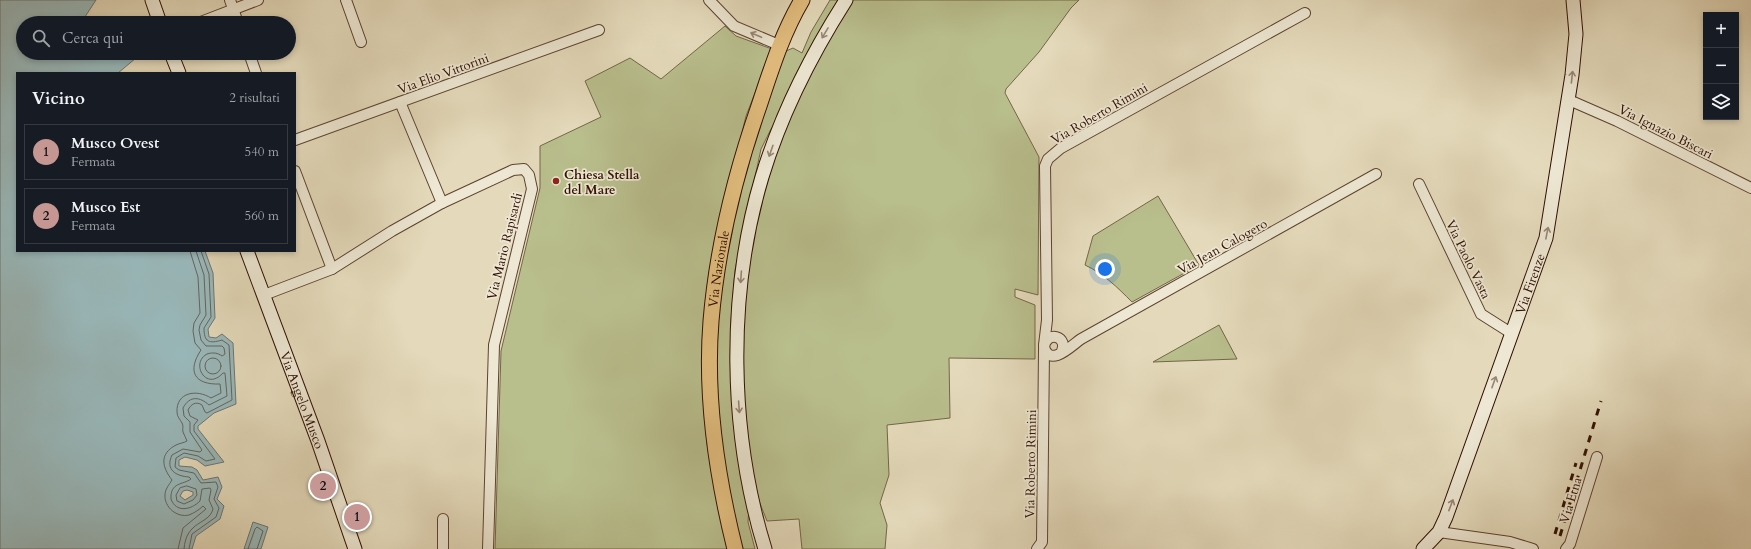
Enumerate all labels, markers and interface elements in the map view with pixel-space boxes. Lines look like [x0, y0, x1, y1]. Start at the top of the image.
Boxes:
map controls [1703, 12, 1739, 120]
button: + [1703, 12, 1739, 48]
search box [16, 16, 296, 60]
icon: search [30, 27, 52, 49]
one-way arrow [821, 27, 829, 38]
text: Cerca qui [62, 28, 124, 48]
one-way arrow [751, 31, 763, 39]
button: − [1703, 48, 1739, 84]
street label: Via Elio Vittorini [395, 49, 492, 99]
one-way arrow [1568, 71, 1576, 84]
street label: Via Roberto Rimini [1048, 79, 1151, 149]
button: layers [1703, 84, 1739, 120]
text: Vicino [32, 87, 85, 110]
text: 2 risultati [229, 89, 280, 107]
street label: Via Ignazio Biscari [1615, 100, 1716, 164]
text: Musco Ovest [71, 133, 159, 153]
text: 1 [43, 143, 49, 161]
text: 540 m [245, 143, 279, 161]
one-way arrow [767, 145, 774, 158]
text: Fermata [71, 153, 115, 171]
place label: Chiesa Stella del Mare [564, 166, 640, 199]
marker: Chiesa Stella del Mare [551, 176, 561, 186]
street label: Via Mario Rapisardi [483, 191, 527, 302]
text: Musco Est [71, 197, 140, 217]
text: 2 [43, 207, 49, 225]
text: 560 m [245, 207, 279, 225]
street label: Via Jean Calogero [1174, 215, 1271, 279]
text: Fermata [71, 217, 115, 235]
street label: Via Paolo Vasta [1441, 217, 1495, 302]
one-way arrow [1543, 227, 1551, 240]
street label: Via Nazionale [704, 229, 734, 308]
street label: Via Firenze [1512, 251, 1550, 317]
your location [1095, 259, 1115, 279]
one-way arrow [738, 270, 745, 283]
street label: Via Angelo Musco [275, 349, 328, 451]
one-way arrow [1491, 377, 1499, 389]
one-way arrow [736, 400, 743, 413]
street label: Via Roberto Rimini [1021, 409, 1041, 519]
pin: 2 [310, 471, 336, 501]
street label: Via Etna [1555, 475, 1587, 526]
one-way arrow [1447, 499, 1455, 511]
pin: 1 [344, 502, 370, 532]

